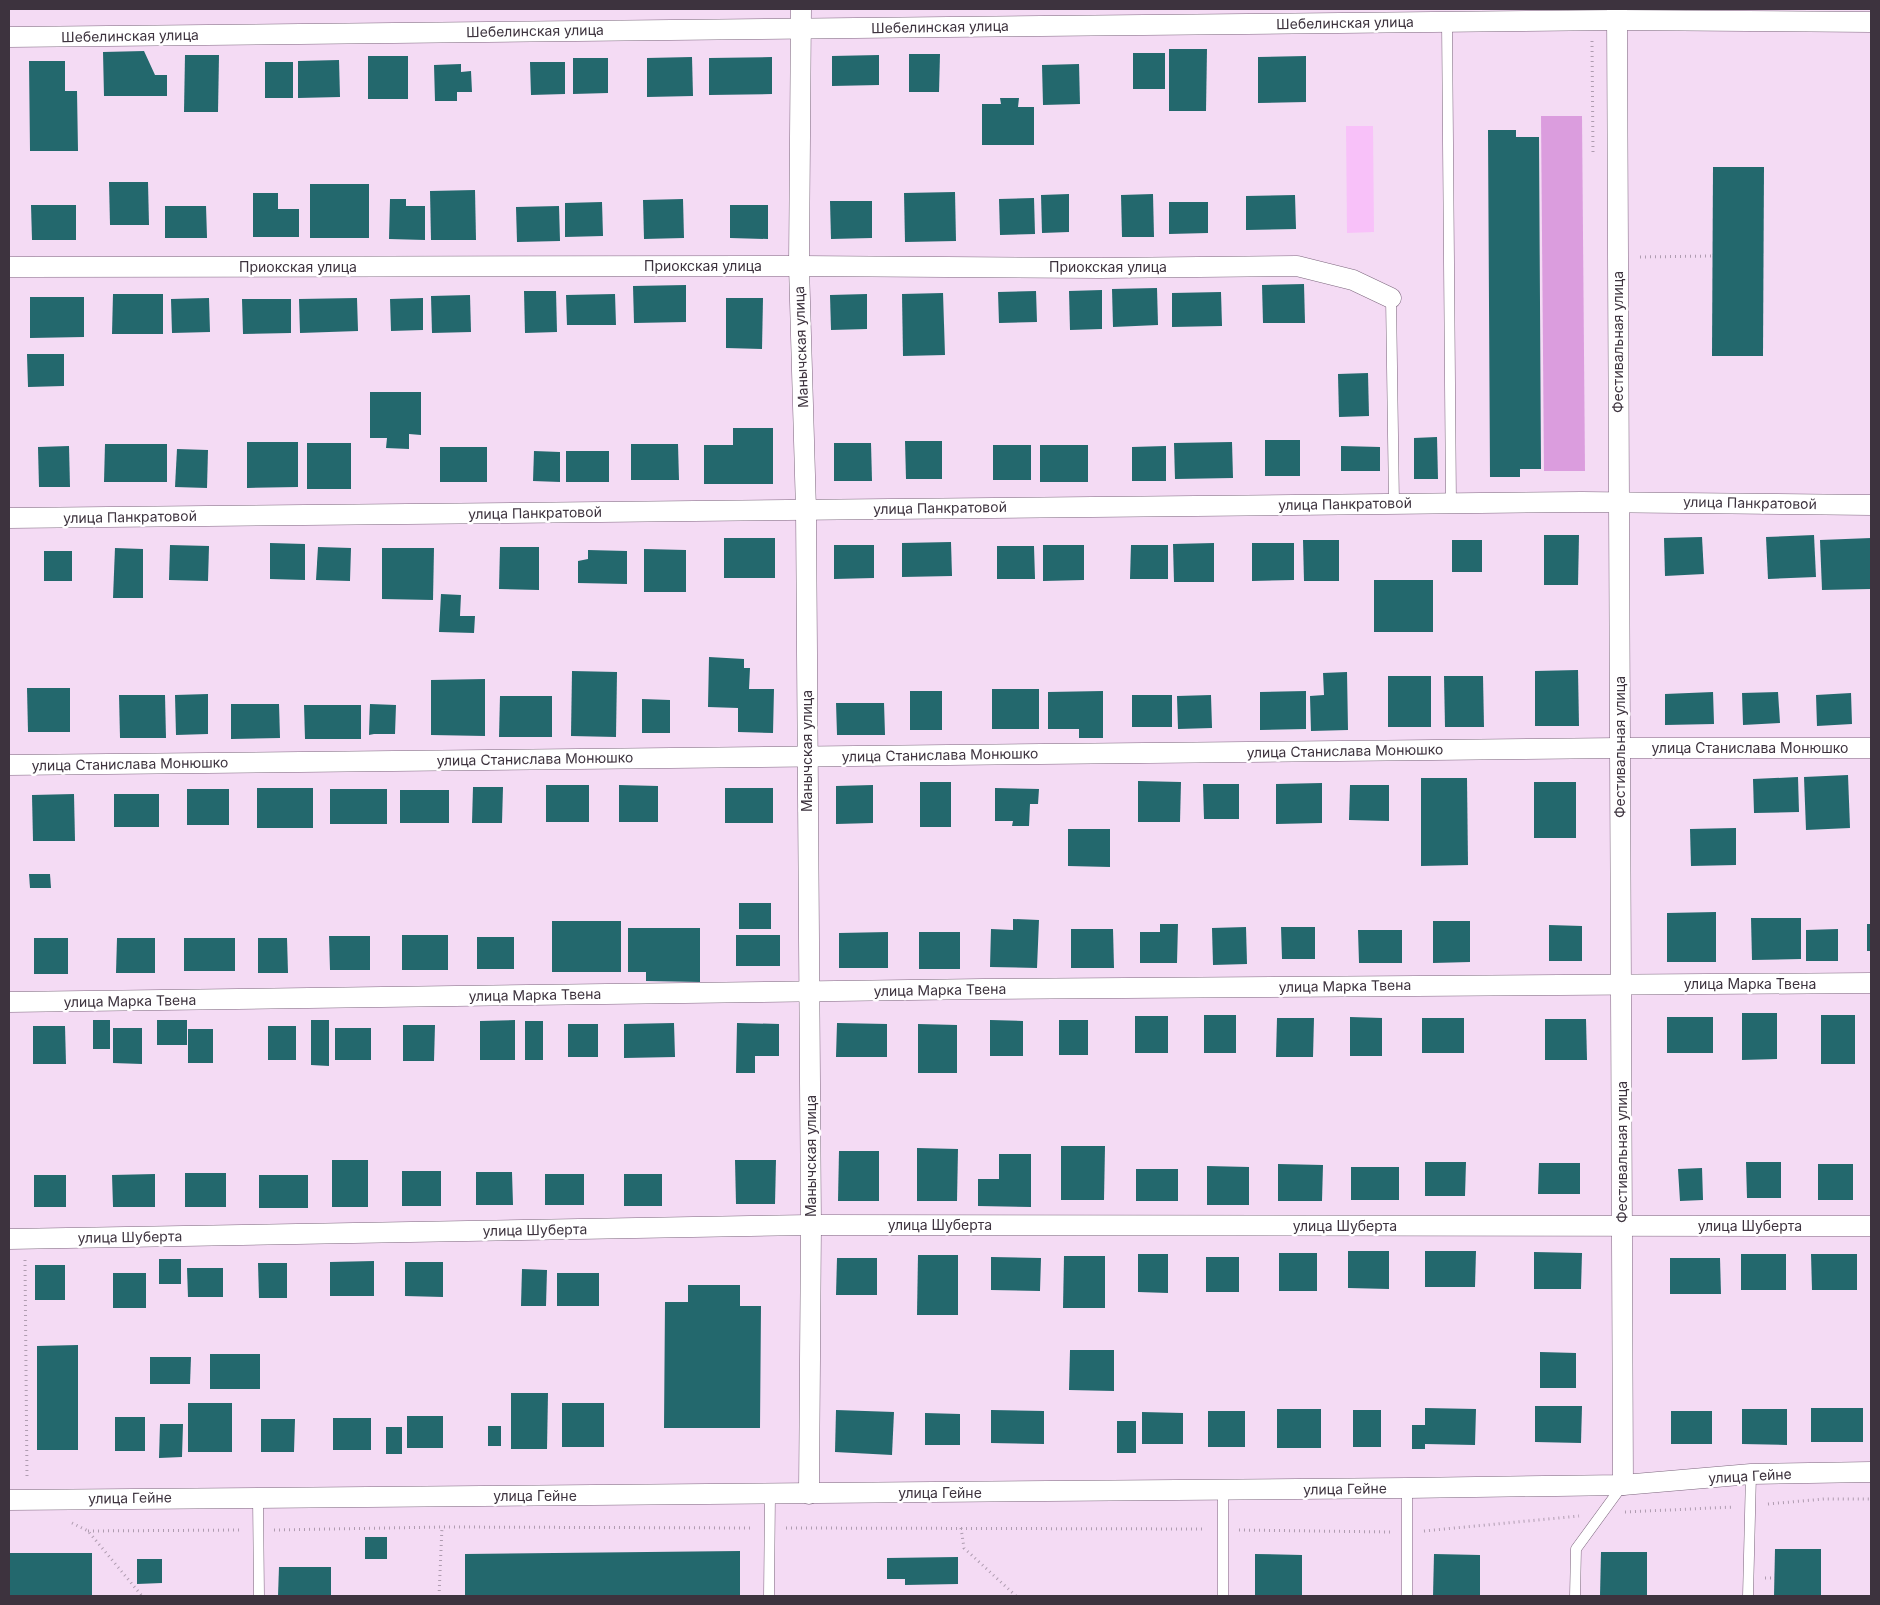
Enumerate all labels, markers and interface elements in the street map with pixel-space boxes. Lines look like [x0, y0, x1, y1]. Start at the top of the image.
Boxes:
street label: Шебелинская улица [1276, 13, 1414, 32]
street label: Шебелинская улица [871, 17, 1009, 36]
street label: Шебелинская улица [466, 21, 604, 40]
street label: Шебелинская улица [61, 26, 199, 45]
street label: Приокская улица [644, 257, 762, 274]
street label: Приокская улица [239, 258, 357, 275]
street label: Приокская улица [1049, 258, 1167, 275]
street label: Фестивальная улица [1609, 271, 1626, 413]
street label: Манычская улица [790, 286, 811, 408]
street label: улица Панкратовой [1683, 493, 1817, 512]
street label: улица Панкратовой [1278, 494, 1412, 513]
street label: улица Панкратовой [873, 498, 1007, 517]
street label: улица Панкратовой [468, 503, 602, 522]
street label: улица Панкратовой [63, 507, 197, 526]
street label: Фестивальная улица [1611, 676, 1628, 818]
street label: Манычская улица [798, 690, 815, 812]
street label: улица Станислава Монюшко [1652, 739, 1848, 756]
street label: улица Станислава Монюшко [1246, 740, 1444, 761]
street label: улица Станислава Монюшко [841, 744, 1039, 765]
street label: улица Станислава Монюшко [436, 748, 634, 769]
street label: улица Станислава Монюшко [31, 753, 229, 774]
street label: улица Марка Твена [1684, 975, 1816, 992]
street label: улица Марка Твена [1279, 976, 1411, 995]
street label: улица Марка Твена [874, 980, 1006, 999]
street label: улица Марка Твена [469, 985, 601, 1004]
street label: улица Марка Твена [64, 991, 196, 1010]
street label: Фестивальная улица [1613, 1081, 1630, 1223]
street label: Манычская улица [802, 1095, 819, 1217]
street label: улица Шуберта [888, 1216, 992, 1233]
street label: улица Шуберта [1293, 1217, 1397, 1234]
street label: улица Шуберта [1698, 1217, 1802, 1234]
street label: улица Шуберта [483, 1220, 587, 1239]
street label: улица Шуберта [78, 1227, 182, 1246]
street label: улица Гейне [1708, 1465, 1792, 1486]
street label: улица Гейне [1303, 1479, 1387, 1498]
street label: улица Гейне [898, 1484, 982, 1501]
street label: улица Гейне [493, 1487, 577, 1504]
street label: улица Гейне [88, 1488, 172, 1507]

